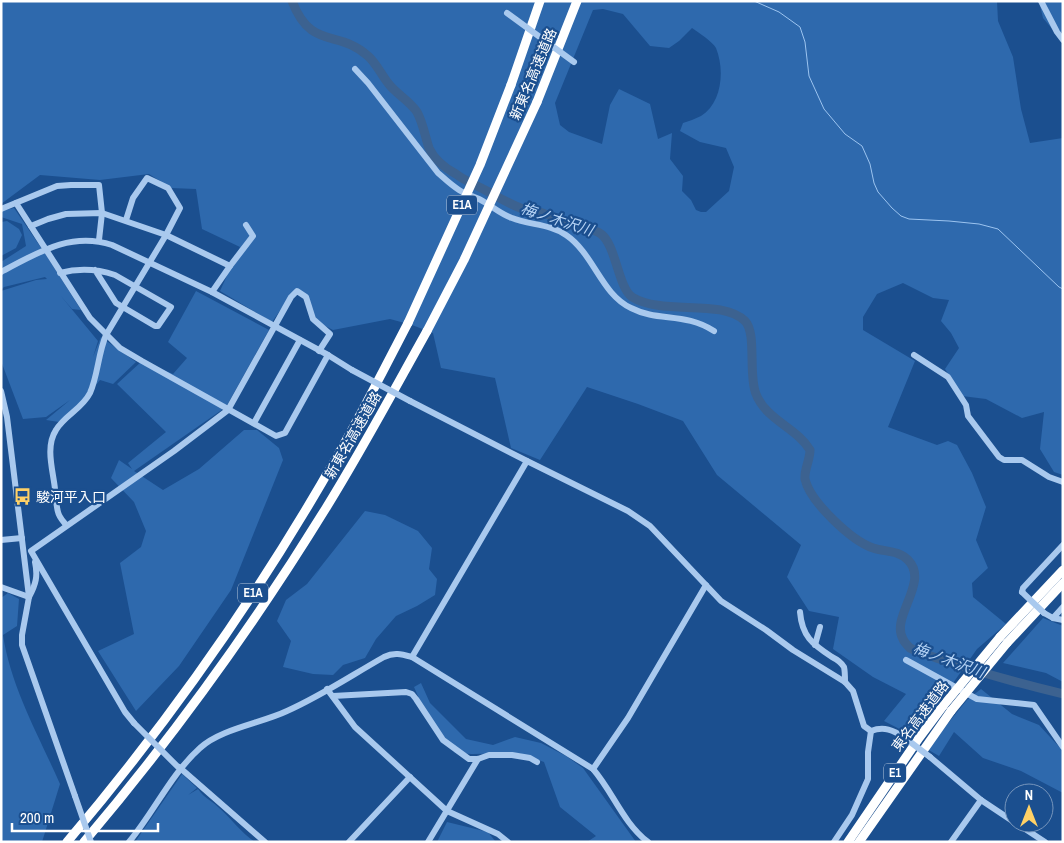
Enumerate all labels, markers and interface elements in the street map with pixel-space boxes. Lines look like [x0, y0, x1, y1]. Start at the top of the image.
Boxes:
street label: 新東名高速道路 [506, 25, 560, 123]
road number: E1A [447, 196, 477, 214]
water label: 梅ノ木沢川 [518, 197, 598, 241]
street label: 新東名高速道路 [321, 388, 385, 482]
bus stop icon: 駿河平入口 [12, 487, 32, 507]
place label: 駿河平入口 [36, 488, 106, 506]
road number: E1A [238, 584, 268, 602]
water label: 梅ノ木沢川 [910, 637, 990, 683]
street label: 東名高速道路 [888, 677, 952, 755]
road number: E1 [884, 764, 906, 782]
north arrow [1004, 783, 1054, 833]
text: N [1025, 786, 1033, 804]
scale bar [12, 800, 159, 832]
text: 200 m [20, 807, 54, 828]

